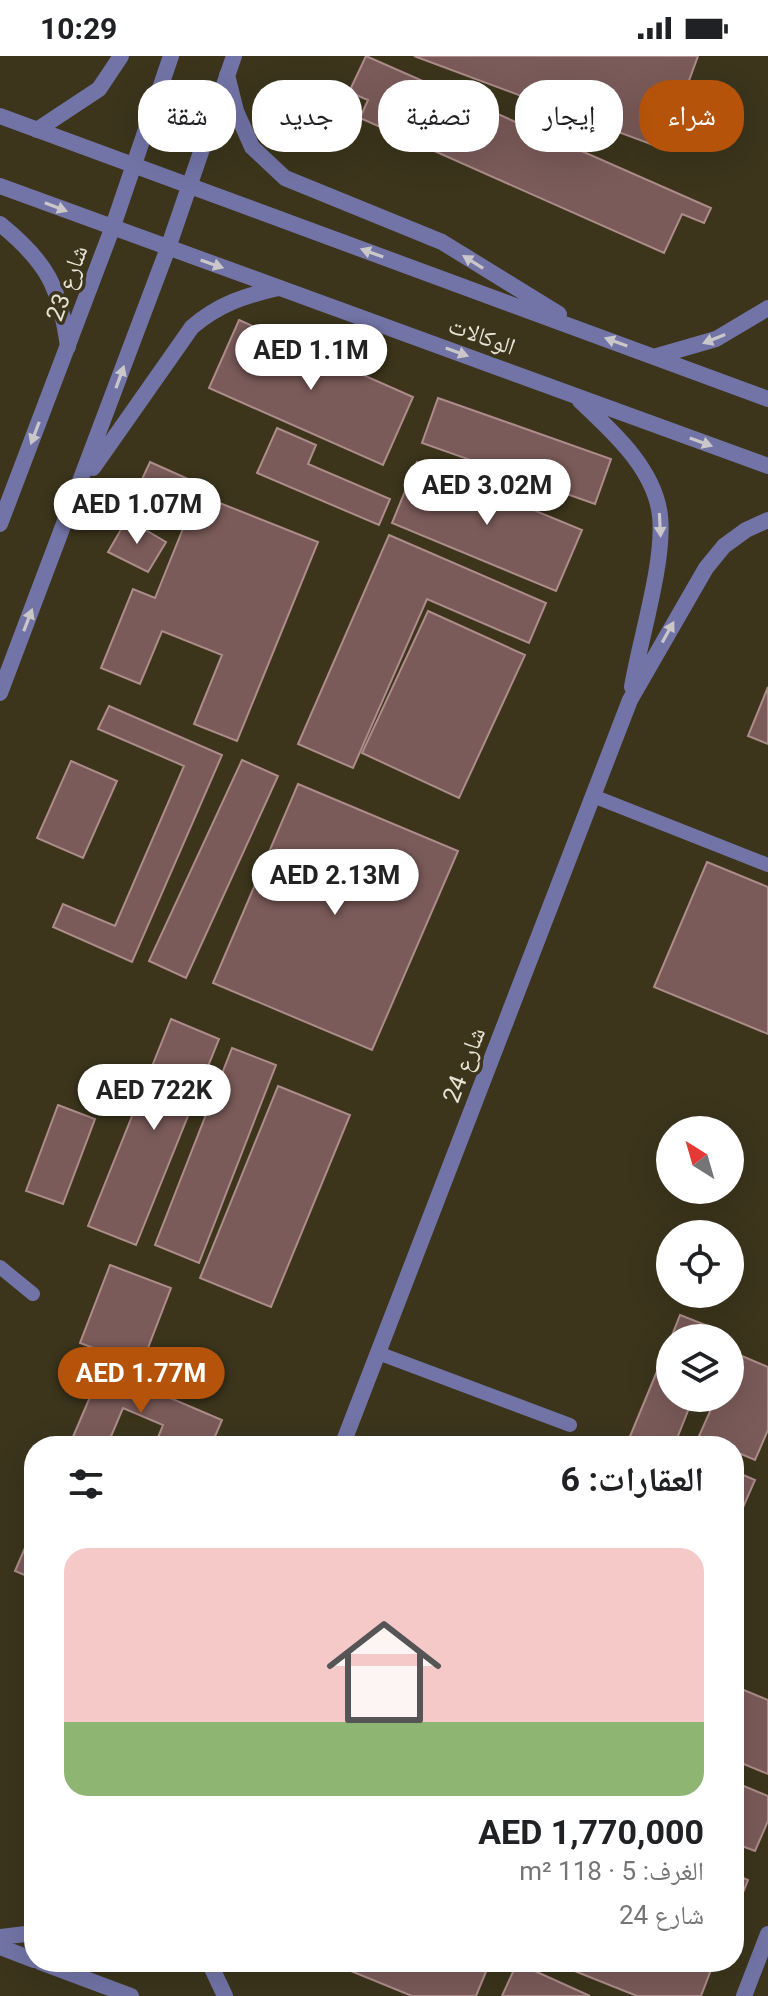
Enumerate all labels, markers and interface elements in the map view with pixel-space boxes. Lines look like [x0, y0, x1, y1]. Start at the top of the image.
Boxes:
text: 10:29 [40, 11, 117, 46]
chip: شقة [138, 80, 236, 152]
chip: جديد [252, 80, 362, 152]
chip: تصفية [378, 80, 499, 152]
chip: إيجار [515, 80, 623, 152]
chip: شراء [639, 80, 744, 152]
one-way arrow [44, 201, 68, 214]
street label: شارع 23 [40, 241, 95, 325]
one-way arrow [360, 247, 384, 259]
one-way arrow [463, 254, 484, 269]
one-way arrow [201, 258, 225, 270]
street label: الوكالات [445, 311, 519, 361]
pin: AED 1.1M [228, 324, 394, 392]
one-way arrow [702, 333, 726, 346]
text: AED 1.1M [253, 335, 369, 365]
one-way arrow [604, 335, 628, 348]
one-way arrow [445, 346, 469, 359]
one-way arrow [114, 365, 127, 389]
one-way arrow [28, 421, 41, 445]
one-way arrow [689, 436, 713, 448]
pin: AED 3.02M [395, 459, 579, 527]
text: AED 3.02M [422, 470, 552, 500]
pin: AED 1.07M [45, 478, 229, 546]
text: AED 1.07M [72, 489, 202, 519]
one-way arrow [654, 513, 667, 538]
one-way arrow [22, 608, 35, 632]
one-way arrow [661, 621, 675, 643]
pin: AED 2.13M [243, 849, 427, 917]
text: AED 2.13M [270, 860, 400, 890]
street label: شارع 24 [437, 1023, 492, 1107]
pin: AED 722K [71, 1064, 237, 1132]
text: AED 722K [96, 1075, 212, 1105]
north arrow [656, 1116, 744, 1204]
map controls [656, 1116, 744, 1412]
button: locate [656, 1220, 744, 1308]
button: layers [656, 1324, 744, 1412]
pin: AED 1.77M [49, 1347, 233, 1415]
text: AED 1.77M [76, 1358, 206, 1388]
text: العقارات: 6 [561, 1459, 704, 1499]
icon: filters [64, 1462, 108, 1506]
icon: home [312, 1600, 456, 1744]
text: AED 1,770,000 [478, 1812, 704, 1852]
text: الغرف: 5 · 118 m² [519, 1856, 704, 1886]
text: شارع 24 [619, 1900, 704, 1930]

